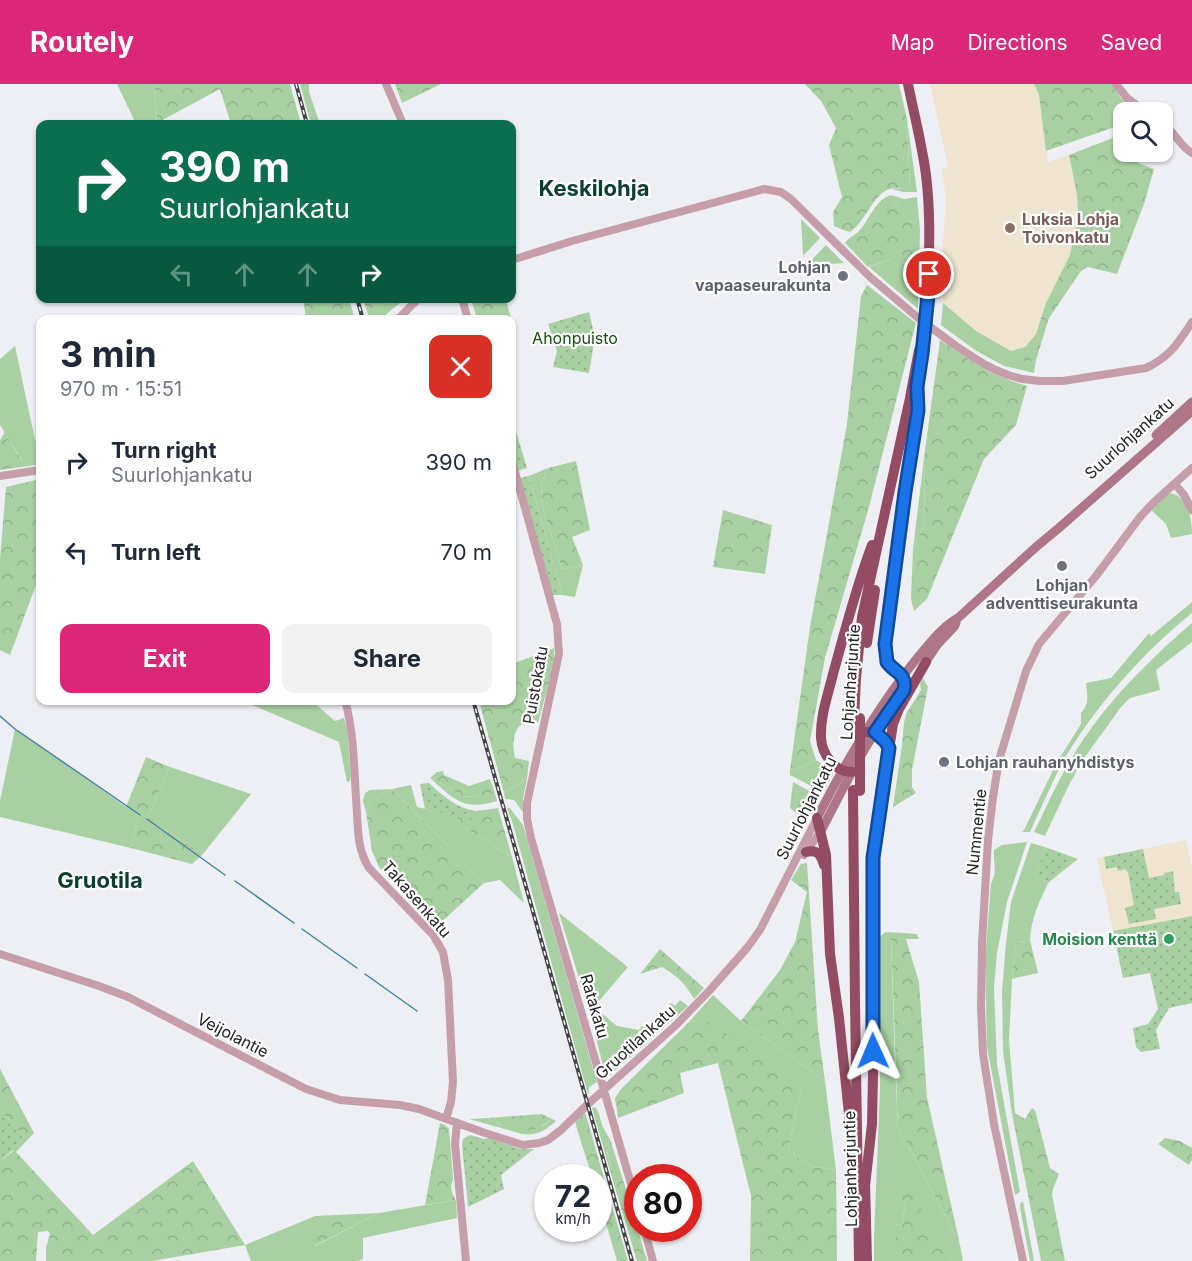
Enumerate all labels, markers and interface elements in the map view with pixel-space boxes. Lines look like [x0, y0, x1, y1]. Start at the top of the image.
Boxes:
text: Routely [30, 25, 134, 59]
text: Map [891, 30, 934, 55]
text: Directions [967, 30, 1068, 55]
text: Saved [1101, 30, 1162, 55]
map controls [1113, 102, 1173, 162]
button: search [1113, 102, 1173, 162]
text: 390 m [159, 141, 290, 192]
icon: right [60, 144, 138, 222]
district label: Keskilohja [539, 175, 650, 201]
text: Suurlohjankatu [159, 192, 350, 225]
place label: Luksia Lohja Toivonkatu [1022, 209, 1119, 247]
marker: Luksia Lohja Toivonkatu [1003, 221, 1017, 235]
pin [903, 248, 954, 299]
place label: Lohjan vapaaseurakunta [695, 257, 831, 295]
icon: arrive [912, 257, 945, 290]
icon: left [165, 258, 198, 291]
icon: ahead [228, 258, 261, 291]
icon: ahead [291, 258, 324, 291]
icon: right [354, 258, 387, 291]
marker: Lohjan vapaaseurakunta [836, 269, 850, 283]
park label: Ahonpuisto [532, 328, 618, 348]
text: 3 min [60, 332, 157, 376]
button: close [429, 335, 492, 398]
text: 970 m · 15:51 [60, 377, 182, 401]
street label: Suurlohjankatu [1080, 393, 1178, 483]
text: Turn right [111, 437, 217, 463]
icon: right [60, 446, 93, 479]
text: 390 m [425, 449, 492, 475]
text: Suurlohjankatu [111, 463, 252, 487]
icon: left [60, 536, 93, 569]
text: Turn left [111, 539, 201, 565]
text: 70 m [441, 539, 492, 565]
marker: Lohjan adventtiseurakunta [1055, 559, 1069, 573]
place label: Lohjan adventtiseurakunta [986, 575, 1138, 613]
street label: Lohjanharjuntie [836, 623, 864, 741]
button: Exit [60, 624, 270, 693]
button: Share [282, 624, 492, 693]
street label: Puistokatu [518, 644, 552, 726]
place label: Lohjan rauhanyhdistys [956, 752, 1135, 772]
street label: Suurlohjankatu [771, 753, 841, 863]
marker: Lohjan rauhanyhdistys [937, 755, 951, 769]
street label: Nummentie [962, 788, 990, 876]
street label: Takasenkatu [378, 856, 456, 942]
district label: Gruotila [57, 867, 143, 893]
place label: Moision kenttä [1042, 929, 1157, 949]
marker: Moision kenttä [1162, 932, 1176, 946]
street label: Ratakatu [576, 972, 614, 1040]
street label: Gruotilankatu [591, 1001, 679, 1083]
street label: Veijolantie [194, 1008, 272, 1062]
position arrow [841, 1019, 905, 1083]
street label: Lohjanharjuntie [839, 1111, 861, 1227]
speed limit sign: 80 [624, 1164, 702, 1242]
text: 72 [555, 1178, 591, 1214]
text: km/h [555, 1209, 591, 1228]

